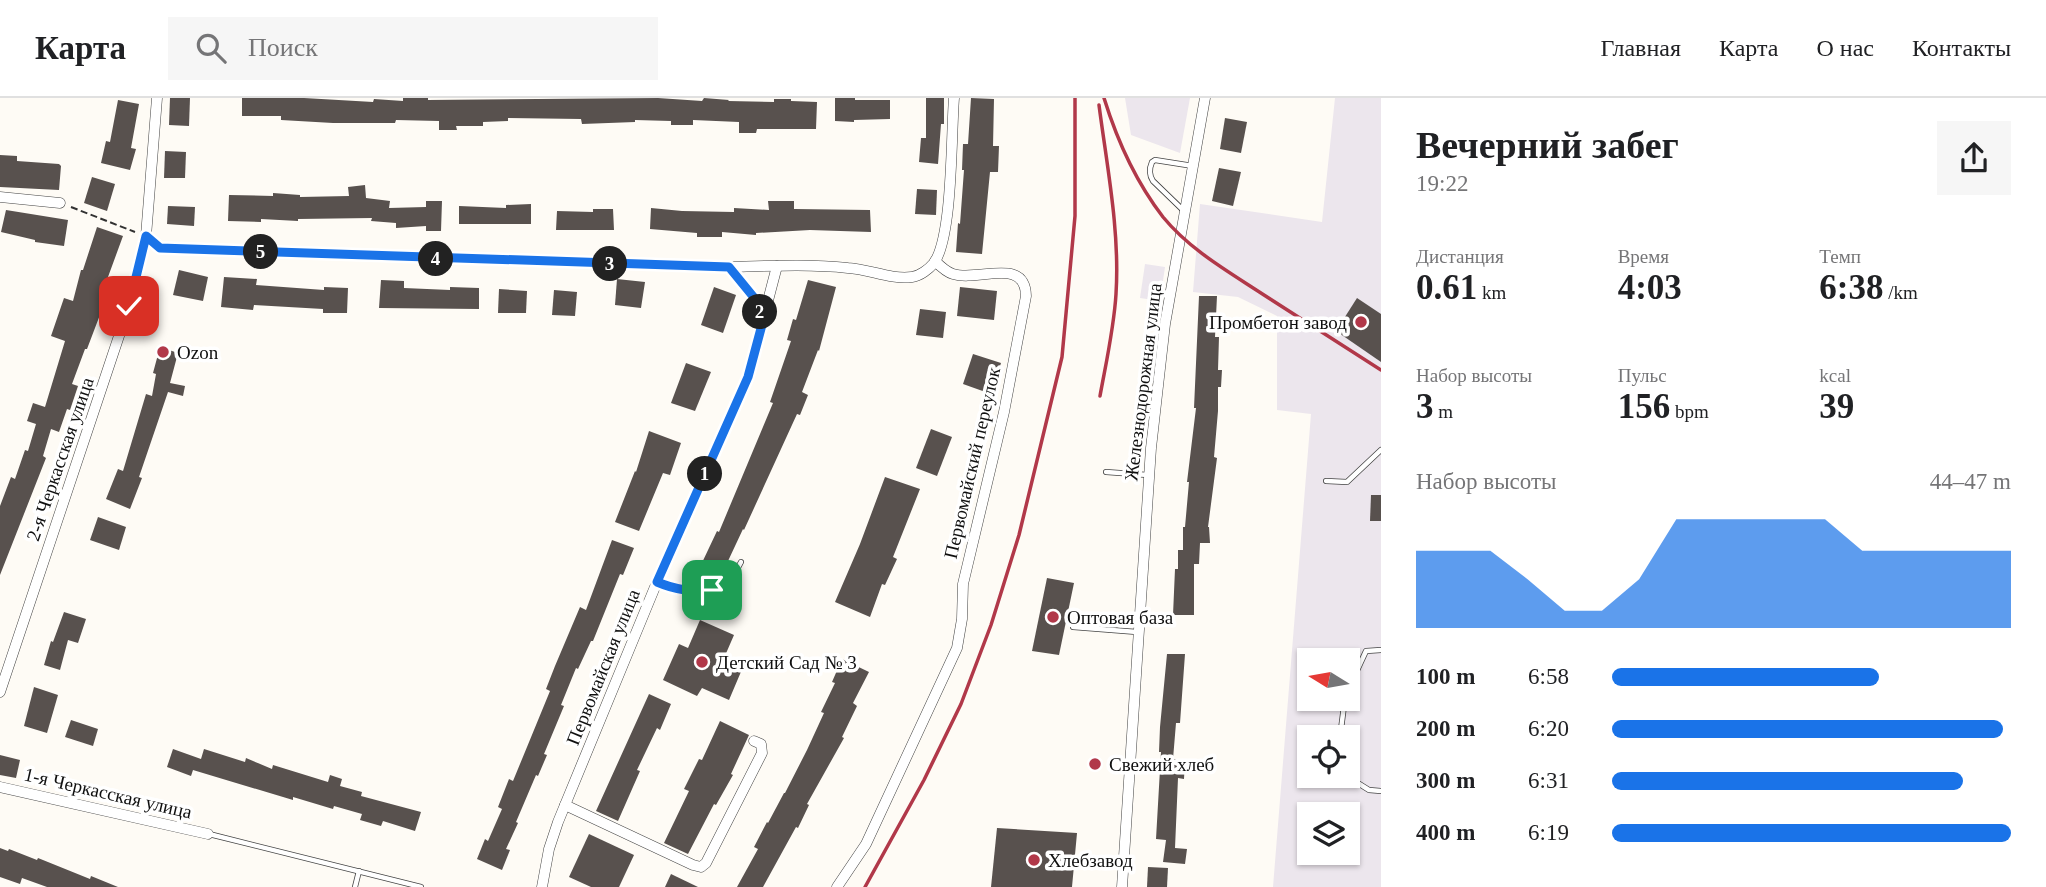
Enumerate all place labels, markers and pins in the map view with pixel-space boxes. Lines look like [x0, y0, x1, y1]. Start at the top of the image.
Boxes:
pin: 5 [244, 234, 278, 270]
pin: 4 [418, 242, 453, 276]
pin: 3 [592, 246, 628, 282]
pin [99, 276, 159, 336]
pin: 2 [742, 294, 778, 330]
place label: Промбетон завод [1209, 312, 1347, 333]
marker: Промбетон завод [1353, 314, 1369, 330]
place label: Ozon [177, 342, 219, 363]
marker: Ozon [155, 344, 171, 360]
pin: 1 [688, 456, 722, 492]
pin [682, 560, 742, 620]
place label: Оптовая база [1067, 607, 1174, 628]
marker: Оптовая база [1045, 609, 1061, 625]
place label: Детский Сад № 3 [716, 652, 857, 673]
marker: Детский Сад № 3 [694, 654, 710, 670]
place label: Свежий хлеб [1109, 754, 1214, 775]
marker: Свежий хлеб [1087, 756, 1103, 772]
place label: Хлебзавод [1048, 850, 1133, 871]
marker: Хлебзавод [1026, 852, 1042, 868]

